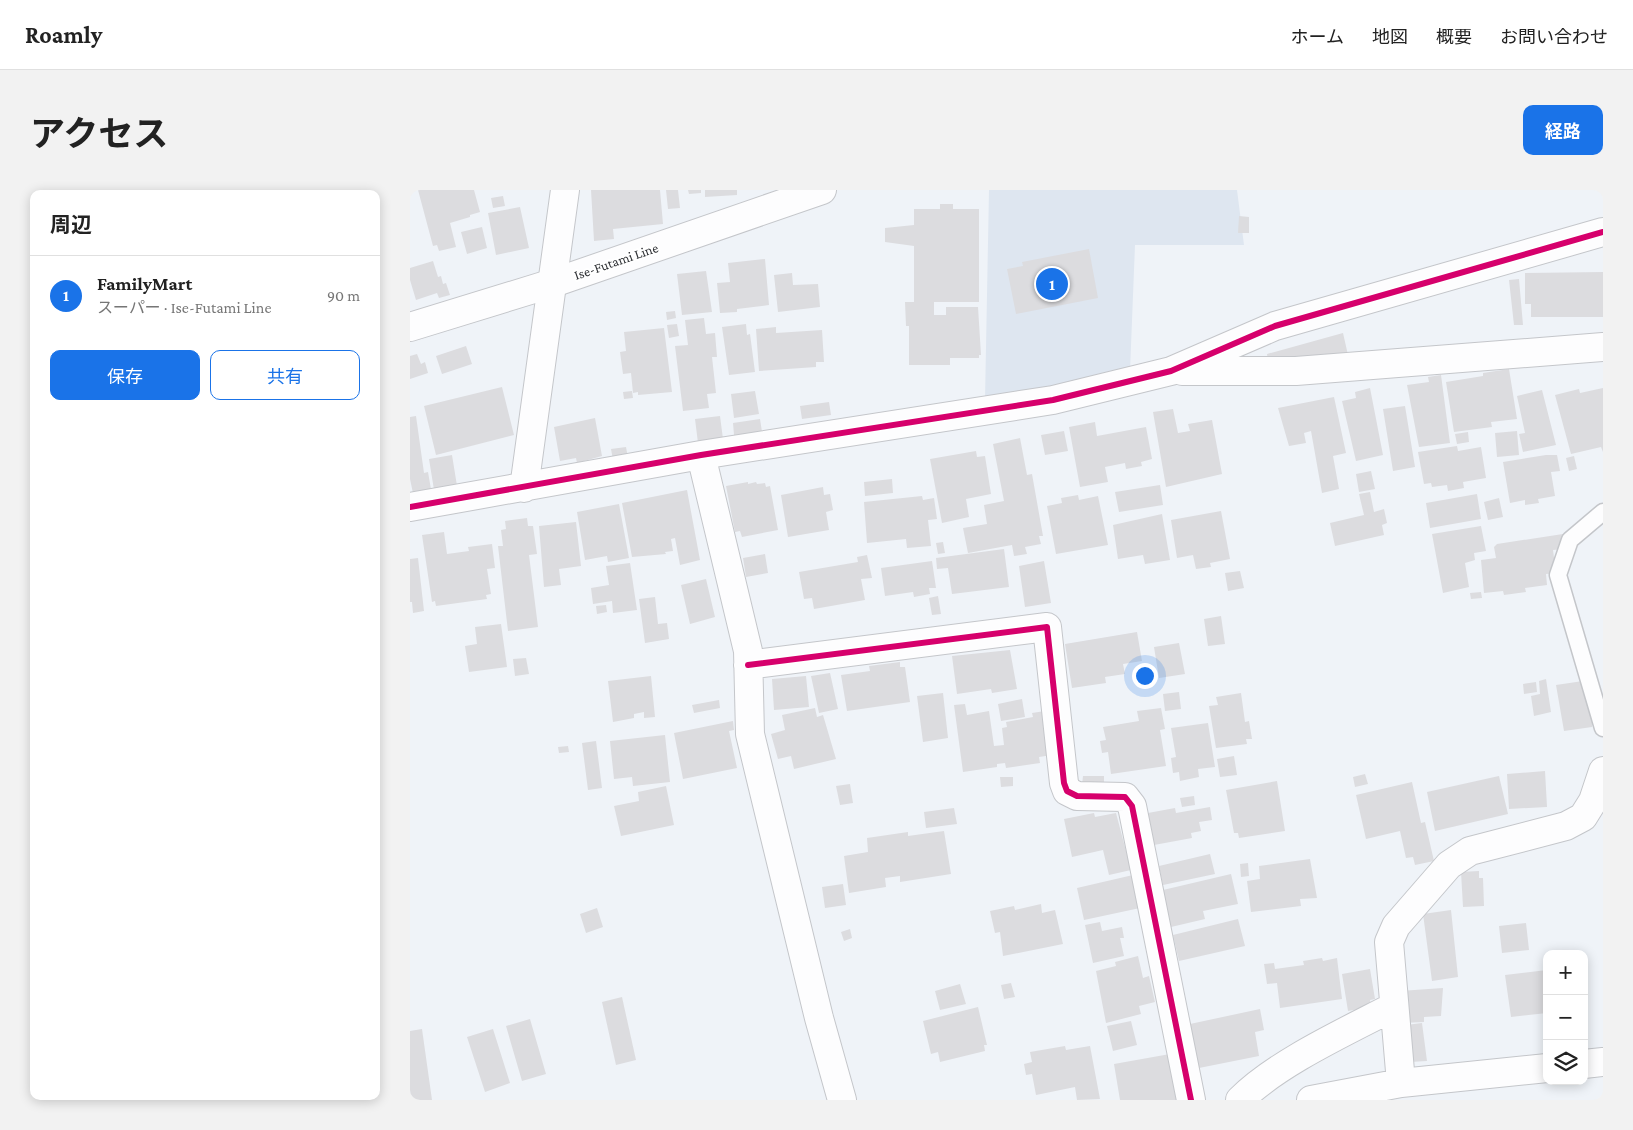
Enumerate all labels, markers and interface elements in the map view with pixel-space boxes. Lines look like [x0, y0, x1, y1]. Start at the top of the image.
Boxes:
text: Roamly [25, 21, 102, 48]
text: ホーム [1291, 27, 1344, 47]
text: 地図 [1372, 27, 1408, 47]
text: 概要 [1436, 27, 1472, 47]
text: お問い合わせ [1500, 27, 1608, 47]
button: 経路 [1523, 105, 1603, 155]
text: アクセス [30, 115, 168, 154]
text: 周辺 [50, 213, 92, 237]
street label: Ise-Futami Line [572, 239, 660, 283]
pin: 1 [1036, 265, 1068, 303]
text: FamilyMart [97, 273, 192, 294]
text: 1 [63, 287, 69, 304]
text: 90 m [327, 287, 360, 304]
text: スーパー · Ise-Futami Line [97, 299, 271, 316]
button: 保存 [50, 350, 200, 400]
button: 共有 [210, 350, 360, 400]
your location [1132, 663, 1158, 689]
map controls [1543, 950, 1588, 1085]
button: + [1543, 950, 1588, 995]
button: − [1543, 995, 1588, 1040]
button: layers [1543, 1040, 1588, 1085]

